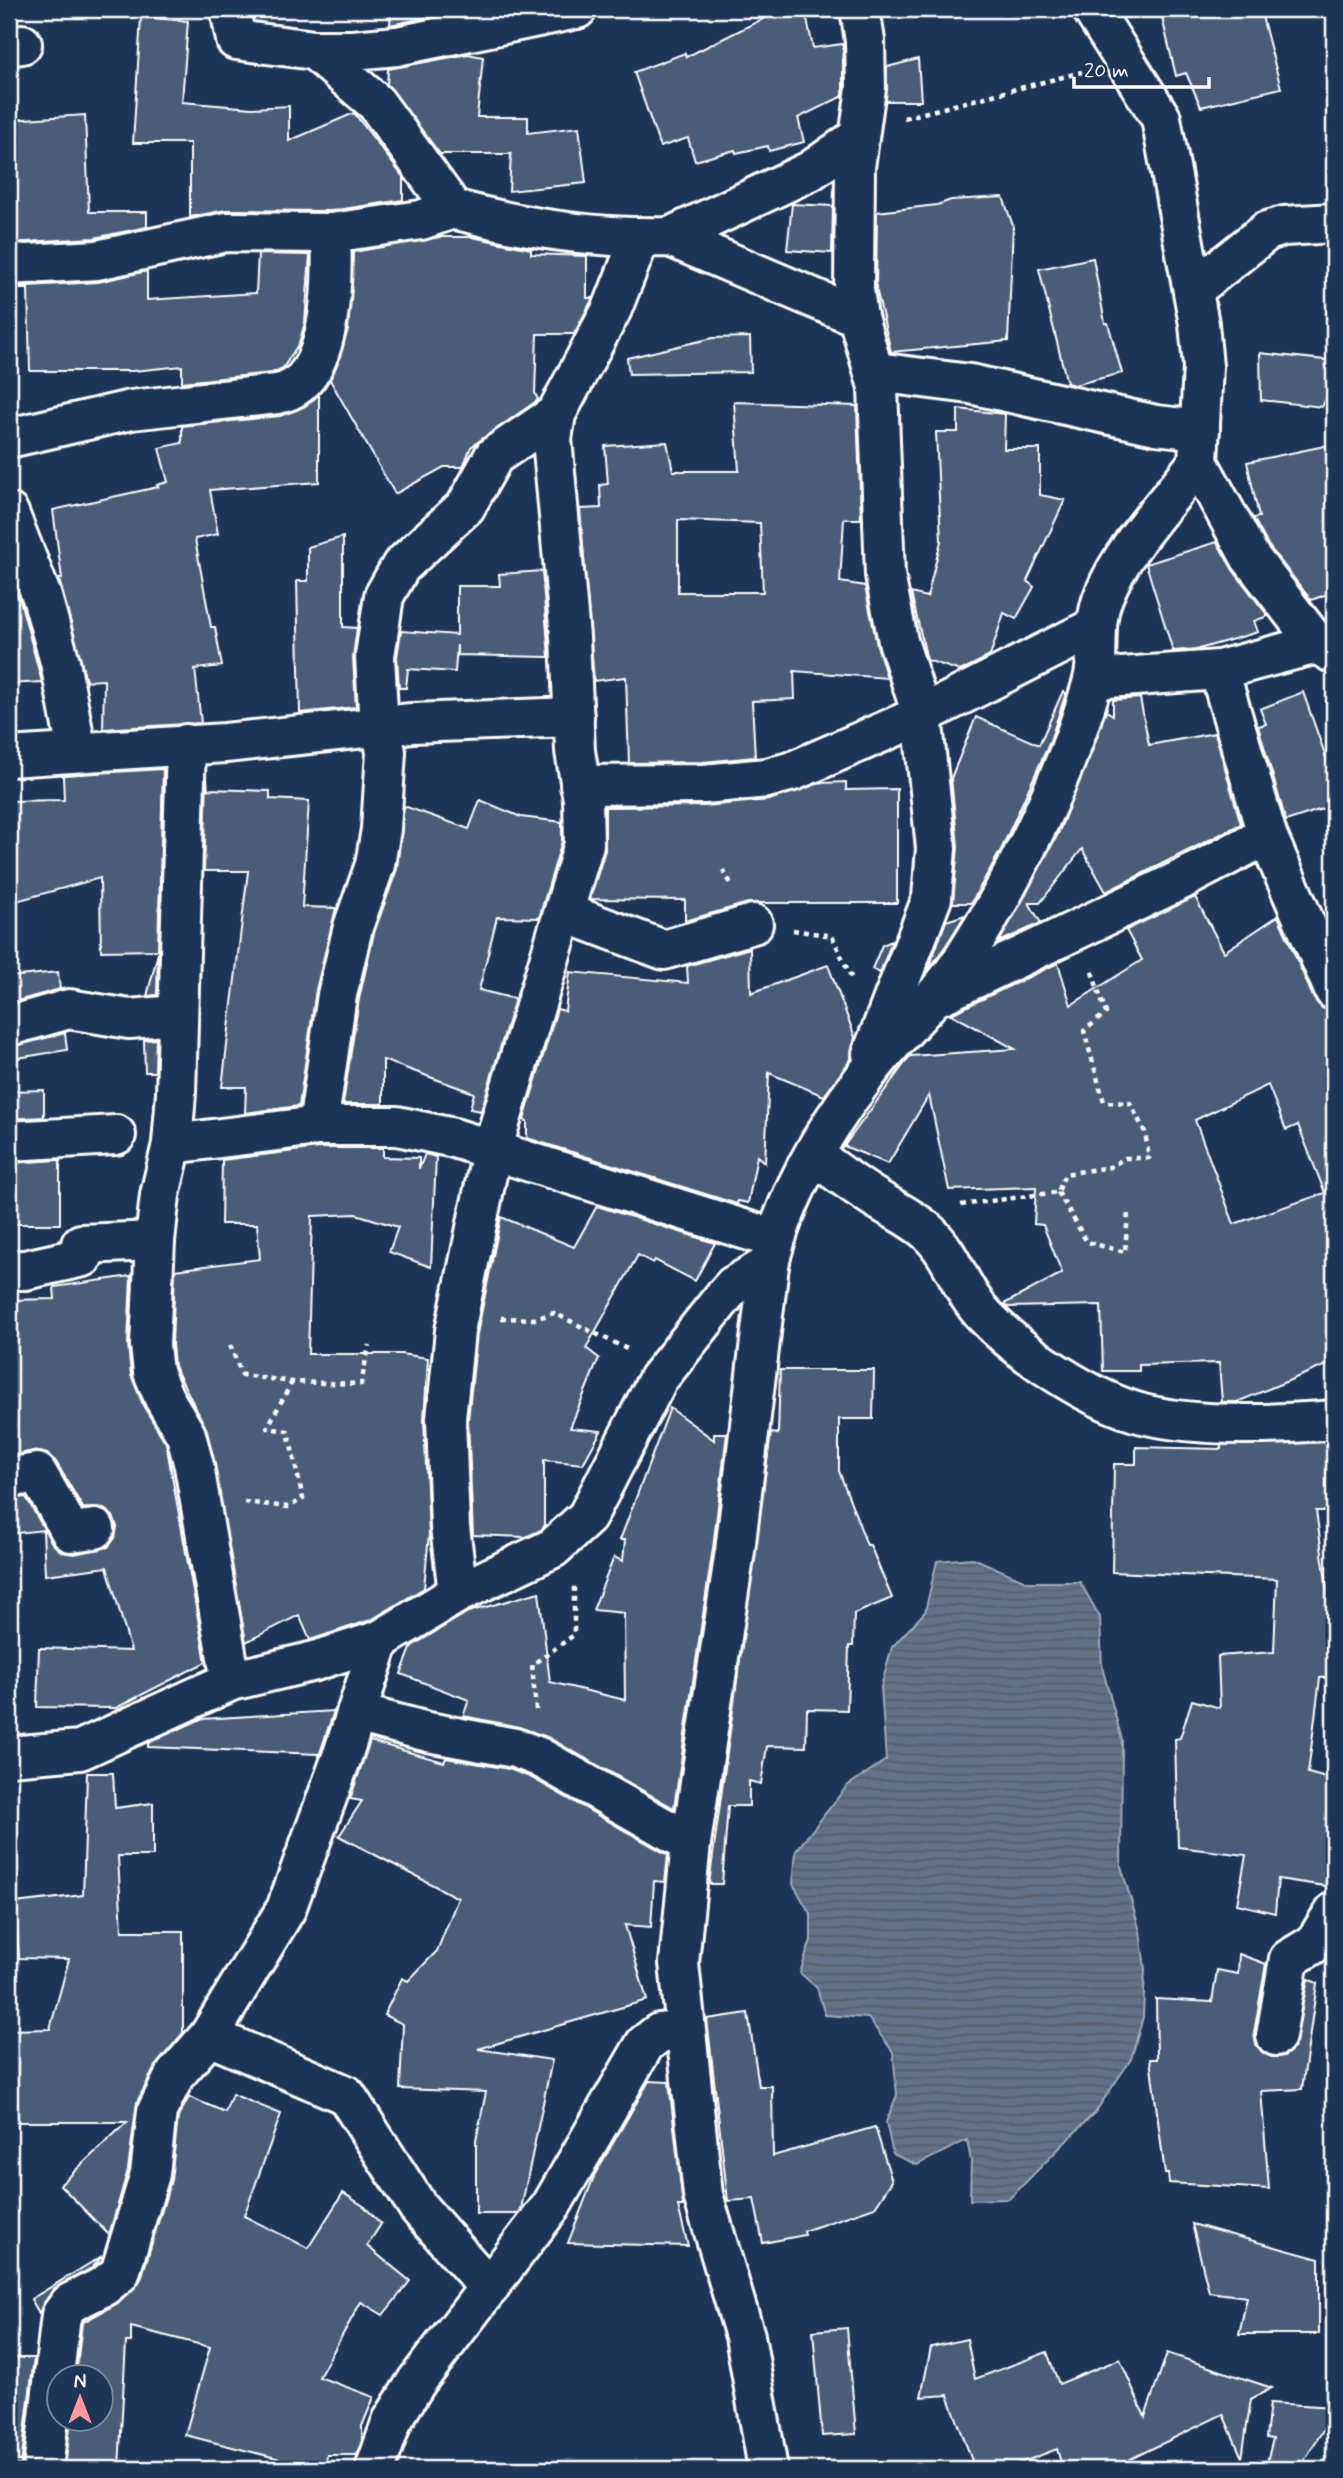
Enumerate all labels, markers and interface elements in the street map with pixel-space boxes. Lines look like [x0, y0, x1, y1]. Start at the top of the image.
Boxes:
scale bar [1074, 46, 1208, 90]
text: 20 m [1084, 57, 1129, 85]
north arrow [46, 2362, 116, 2432]
text: N [74, 2370, 86, 2395]

